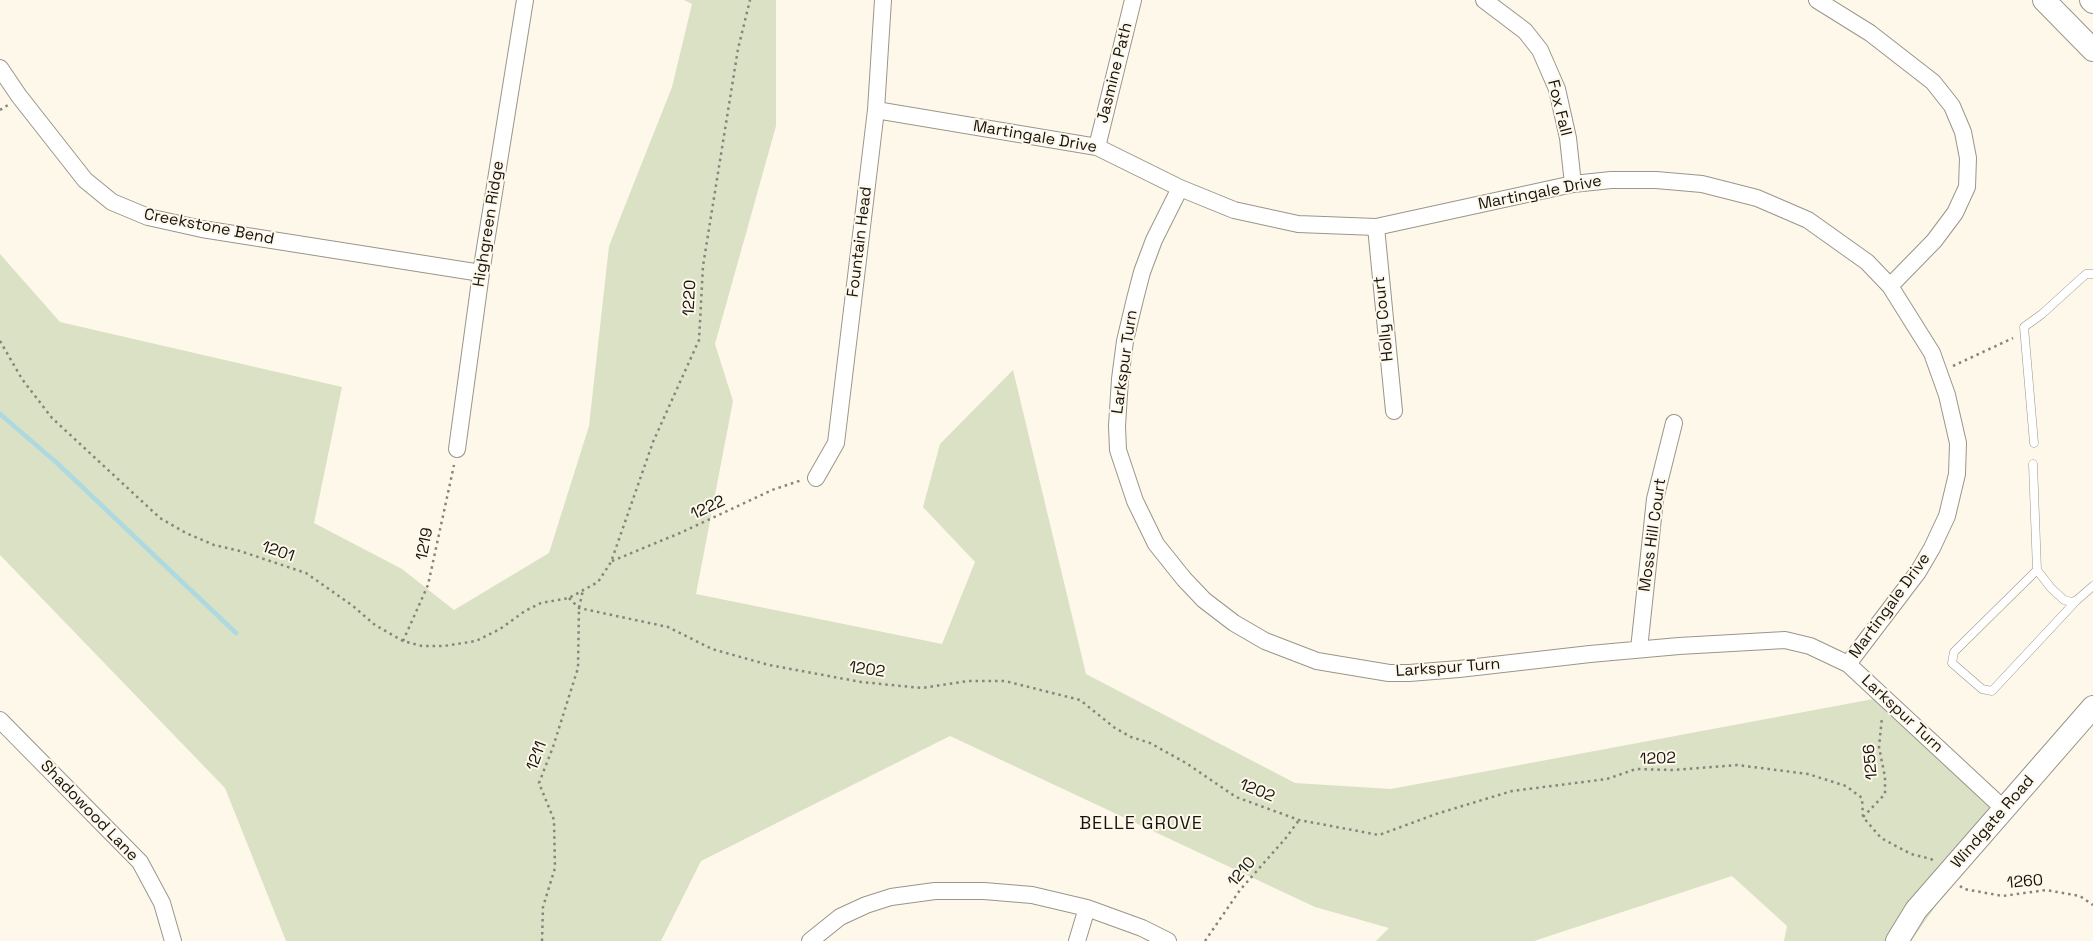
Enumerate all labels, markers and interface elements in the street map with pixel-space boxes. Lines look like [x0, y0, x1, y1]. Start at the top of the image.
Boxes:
street label: Jasmine Path [1093, 21, 1137, 125]
street label: Fox Fall [1543, 78, 1575, 138]
street label: Martingale Drive [972, 117, 1098, 157]
street label: Highgreen Ridge [470, 160, 508, 288]
street label: Martingale Drive [1477, 172, 1603, 214]
street label: Fountain Head [844, 186, 876, 298]
street label: Creekstone Bend [142, 205, 276, 249]
street label: Holly Court [1370, 275, 1398, 363]
street label: 1220 [679, 279, 701, 317]
street label: Larkspur Turn [1108, 309, 1142, 415]
street label: Moss Hill Court [1636, 477, 1670, 593]
street label: 1222 [688, 492, 728, 524]
street label: 1219 [412, 526, 438, 562]
street label: 1201 [259, 538, 297, 566]
street label: Martingale Drive [1845, 550, 1935, 662]
street label: Larkspur Turn [1395, 655, 1501, 681]
street label: 1202 [848, 658, 886, 682]
street label: Larkspur Turn [1857, 671, 1947, 757]
street label: 1211 [523, 739, 551, 773]
street label: 1256 [1860, 743, 1882, 781]
street label: 1202 [1640, 749, 1676, 769]
street label: Shadowood Lane [36, 757, 142, 865]
street label: Windgate Road [1947, 772, 2039, 872]
street label: 1202 [1237, 775, 1277, 807]
district label: BELLE GROVE [1078, 813, 1204, 835]
street label: 1210 [1224, 853, 1260, 891]
street label: 1260 [2006, 871, 2044, 893]

